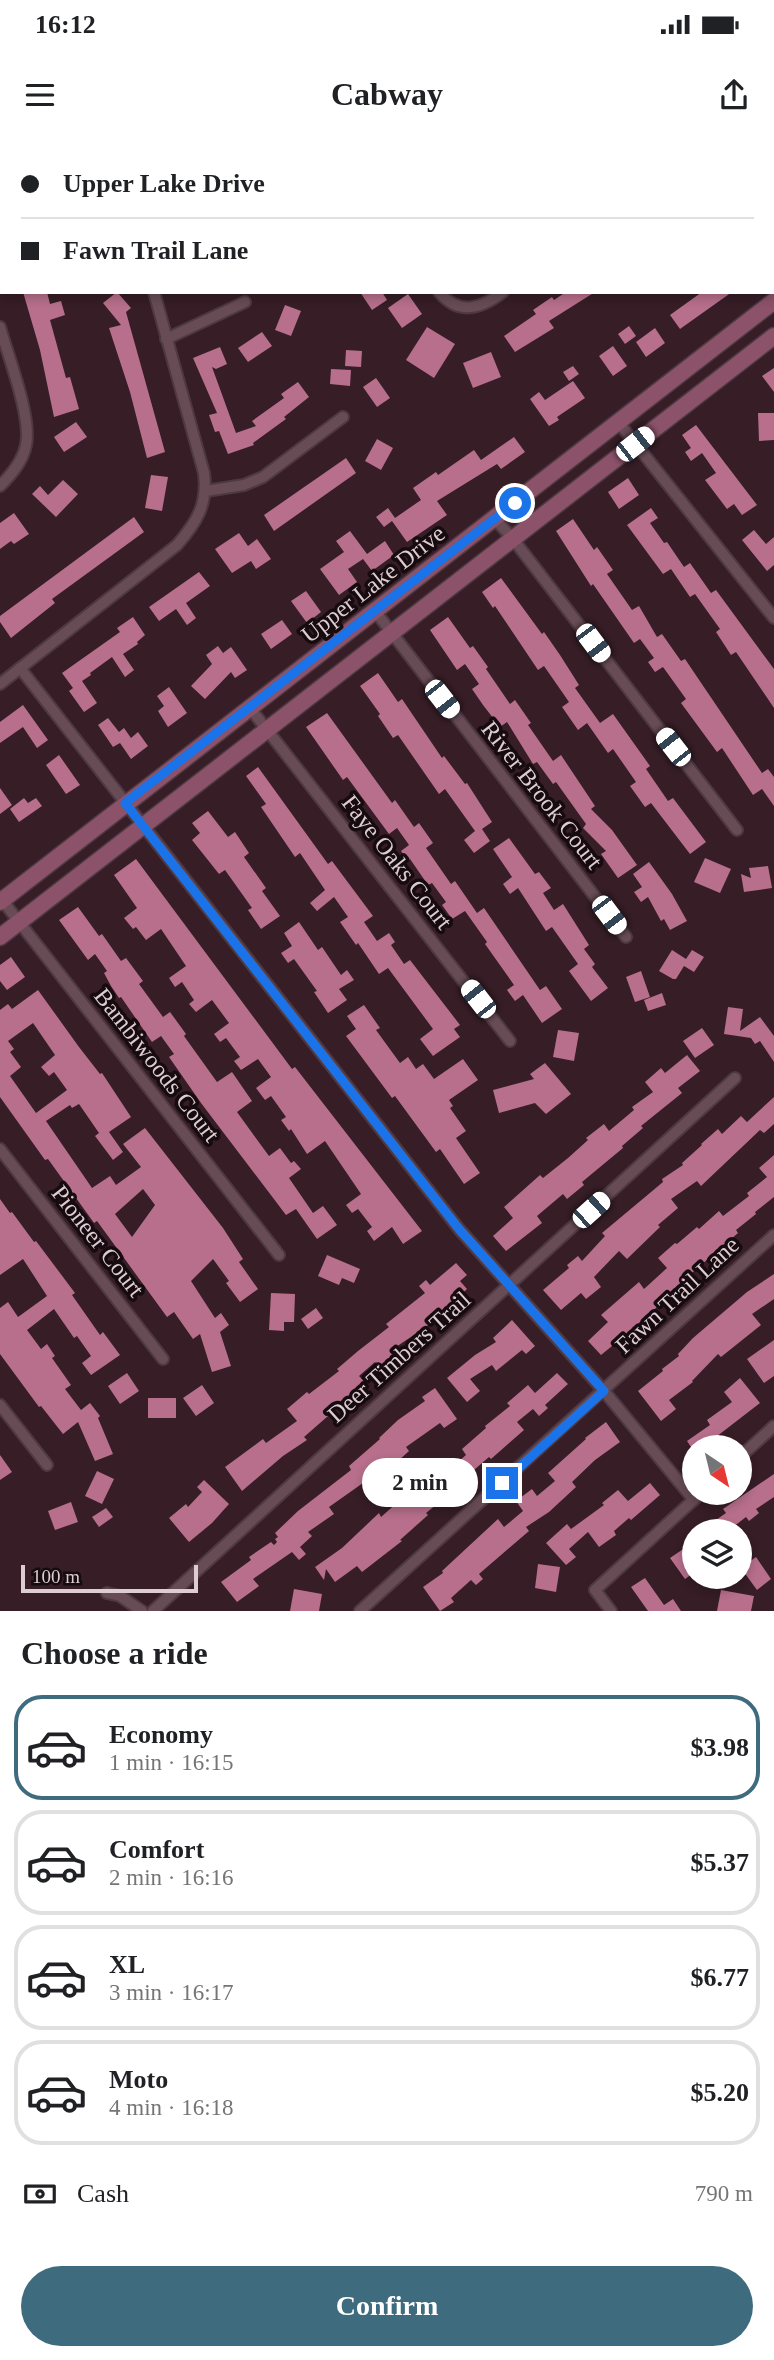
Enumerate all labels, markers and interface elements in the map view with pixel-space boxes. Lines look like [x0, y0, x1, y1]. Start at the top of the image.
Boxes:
text: 16:12 [35, 10, 96, 39]
icon: menu [21, 76, 59, 114]
text: Cabway [331, 76, 443, 112]
icon: share [715, 76, 753, 114]
text: Upper Lake Drive [63, 169, 265, 198]
text: Fawn Trail Lane [63, 236, 248, 265]
car [612, 423, 659, 465]
route start [499, 487, 531, 519]
street label: Upper Lake Drive [296, 520, 450, 648]
car [572, 620, 615, 666]
car [421, 676, 464, 722]
street label: River Brook Court [476, 716, 608, 874]
car [652, 724, 695, 770]
street label: Faye Oaks Court [337, 790, 458, 934]
car [588, 892, 631, 938]
car [457, 976, 500, 1022]
street label: Bambiwoods Court [89, 983, 225, 1147]
street label: Pioneer Court [47, 1180, 150, 1302]
car [569, 1188, 614, 1232]
street label: Fawn Trail Lane [610, 1231, 744, 1359]
street label: Deer Timbers Trail [322, 1286, 476, 1428]
north arrow [682, 1435, 752, 1505]
map controls [682, 1435, 752, 1589]
callout: 2 min [362, 1458, 477, 1508]
route end [486, 1467, 518, 1499]
text: 2 min [392, 1470, 448, 1495]
button: layers [682, 1519, 752, 1589]
scale bar [21, 1562, 198, 1594]
text: 100 m [32, 1566, 80, 1587]
text: Choose a ride [21, 1635, 208, 1671]
icon: car [25, 1716, 88, 1779]
text: Economy [109, 1720, 213, 1749]
text: $3.98 [691, 1733, 749, 1762]
text: 1 min · 16:15 [109, 1750, 234, 1775]
icon: car [25, 1831, 88, 1894]
text: Comfort [109, 1835, 204, 1864]
text: $5.37 [691, 1848, 749, 1877]
text: 2 min · 16:16 [109, 1865, 234, 1890]
icon: car [25, 1946, 88, 2009]
text: XL [109, 1950, 145, 1979]
text: $6.77 [691, 1963, 749, 1992]
text: 3 min · 16:17 [109, 1980, 234, 2005]
icon: car [25, 2061, 88, 2124]
text: Moto [109, 2065, 168, 2094]
text: $5.20 [691, 2078, 749, 2107]
text: 4 min · 16:18 [109, 2095, 234, 2120]
icon: cash [21, 2175, 59, 2213]
text: Cash [77, 2179, 129, 2208]
text: 790 m [695, 2181, 753, 2206]
button: Confirm [21, 2266, 753, 2346]

